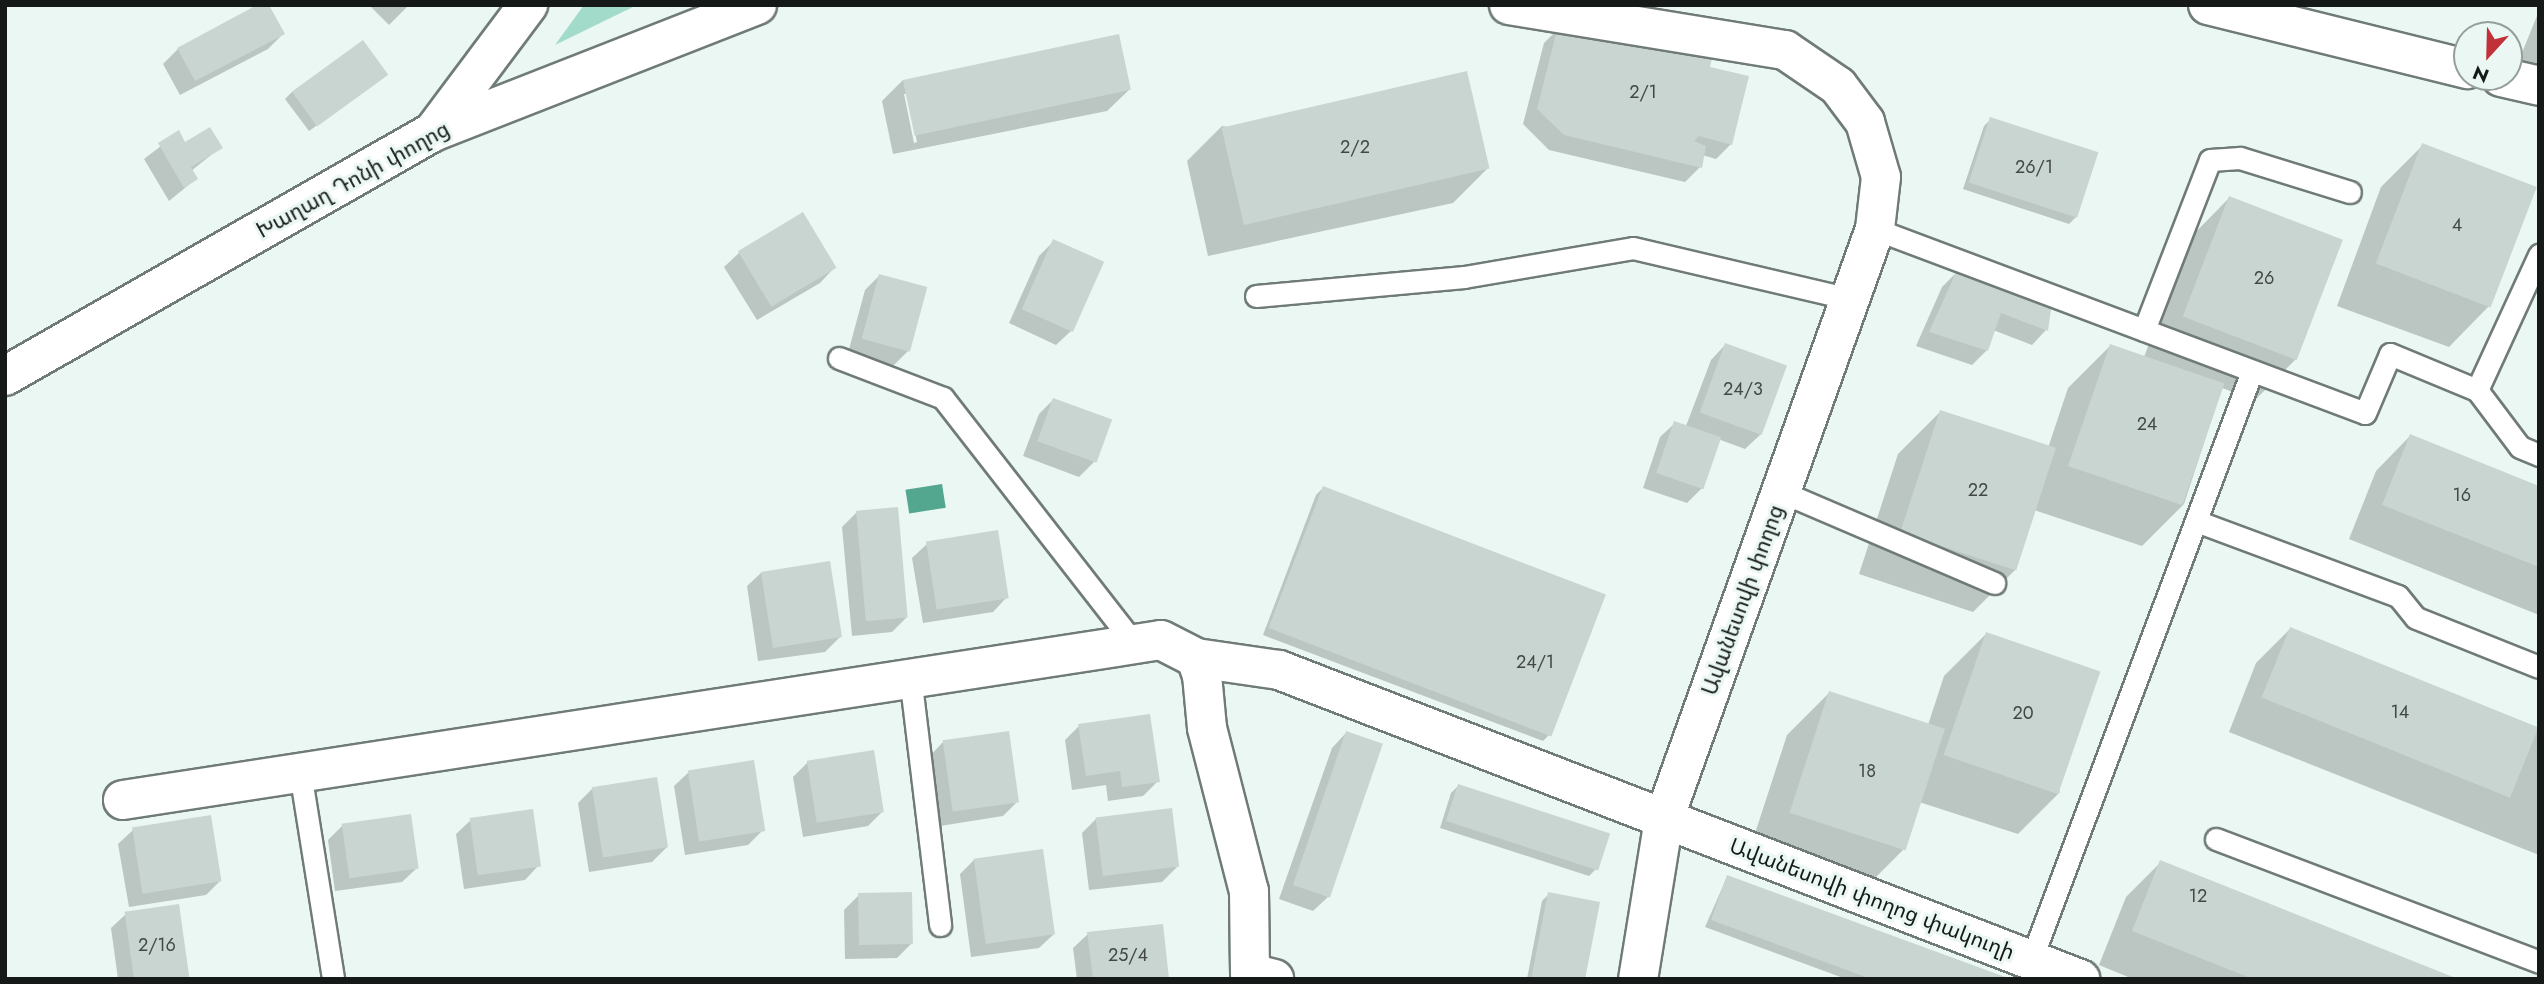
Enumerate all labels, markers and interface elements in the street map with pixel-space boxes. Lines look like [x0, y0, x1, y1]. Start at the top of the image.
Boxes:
north arrow [2453, 21, 2523, 91]
text: N [2469, 59, 2493, 89]
house number: 2/1 [1629, 81, 1657, 103]
street label: Խաղաղ Դոնի փողոց [252, 116, 454, 244]
house number: 2/2 [1340, 136, 1370, 158]
house number: 26/1 [2015, 156, 2053, 178]
house number: 4 [2452, 214, 2462, 236]
house number: 26 [2254, 267, 2274, 289]
house number: 24/3 [1723, 378, 1763, 400]
house number: 24 [2137, 413, 2157, 435]
house number: 22 [1968, 479, 1988, 501]
house number: 16 [2453, 484, 2471, 506]
street label: Ավանեսովի փողոց [1697, 501, 1789, 699]
house number: 24/1 [1516, 651, 1554, 673]
house number: 14 [2391, 701, 2409, 723]
house number: 20 [2012, 702, 2034, 724]
house number: 18 [1858, 760, 1876, 782]
street label: Ավանեսովի փողոց փակուղի [1726, 833, 2018, 965]
house number: 12 [2189, 885, 2207, 907]
house number: 2/16 [138, 934, 176, 956]
house number: 25/4 [1108, 944, 1148, 966]

